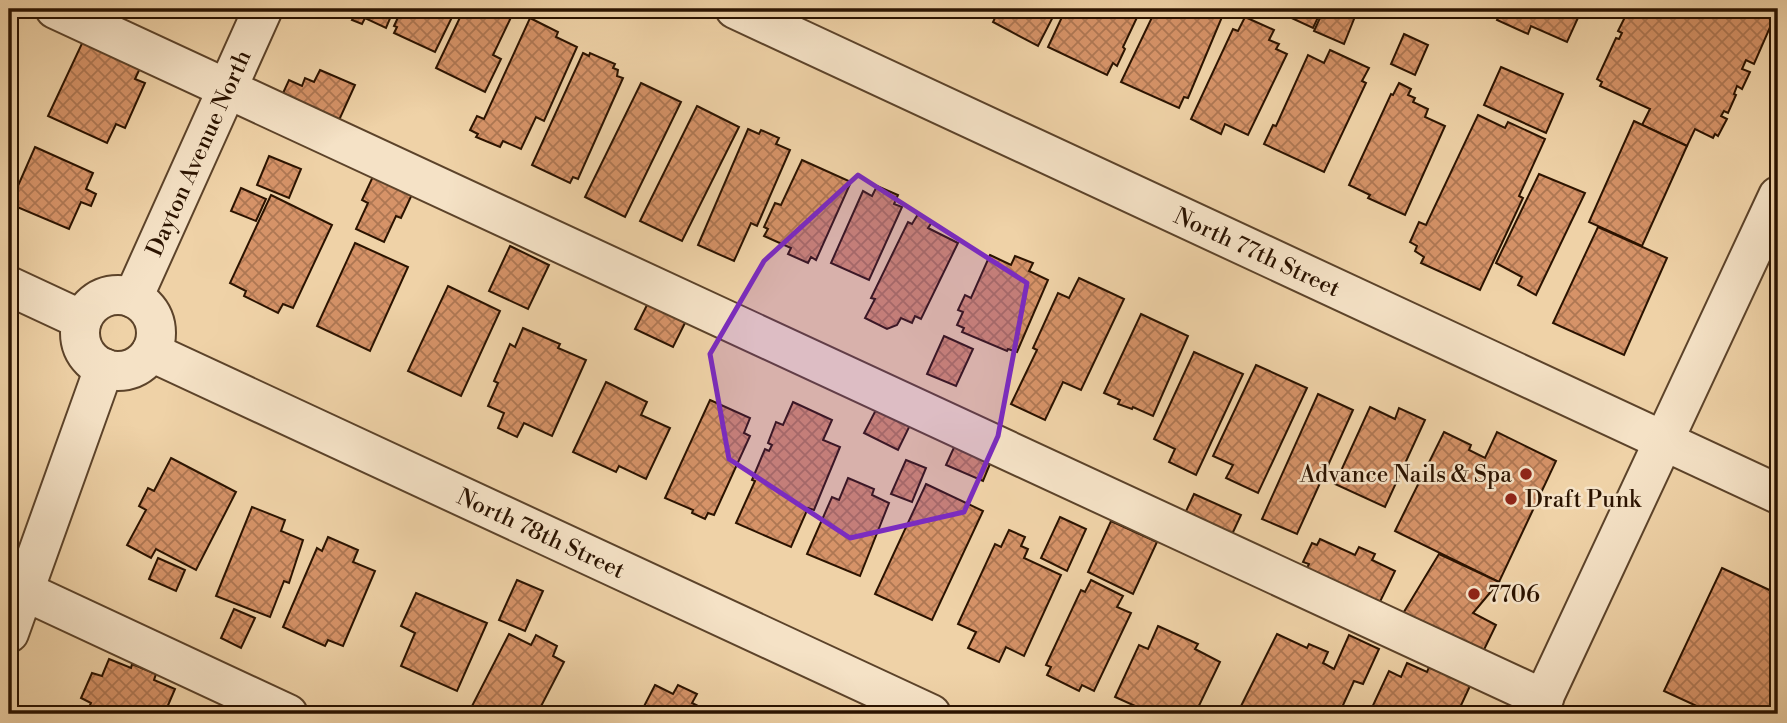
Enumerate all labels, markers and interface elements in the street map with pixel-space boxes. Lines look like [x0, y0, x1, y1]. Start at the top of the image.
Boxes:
street label: Dayton Avenue North [141, 46, 258, 261]
street label: North 77th Street [1169, 202, 1344, 303]
place label: Advance Nails & Spa [1299, 461, 1512, 489]
marker: Advance Nails & Spa [1518, 466, 1534, 482]
street label: North 78th Street [452, 483, 629, 585]
place label: Draft Punk [1525, 486, 1642, 514]
marker: Draft Punk [1503, 491, 1519, 507]
place label: 7706 [1488, 581, 1540, 609]
marker: 7706 [1466, 586, 1482, 602]

